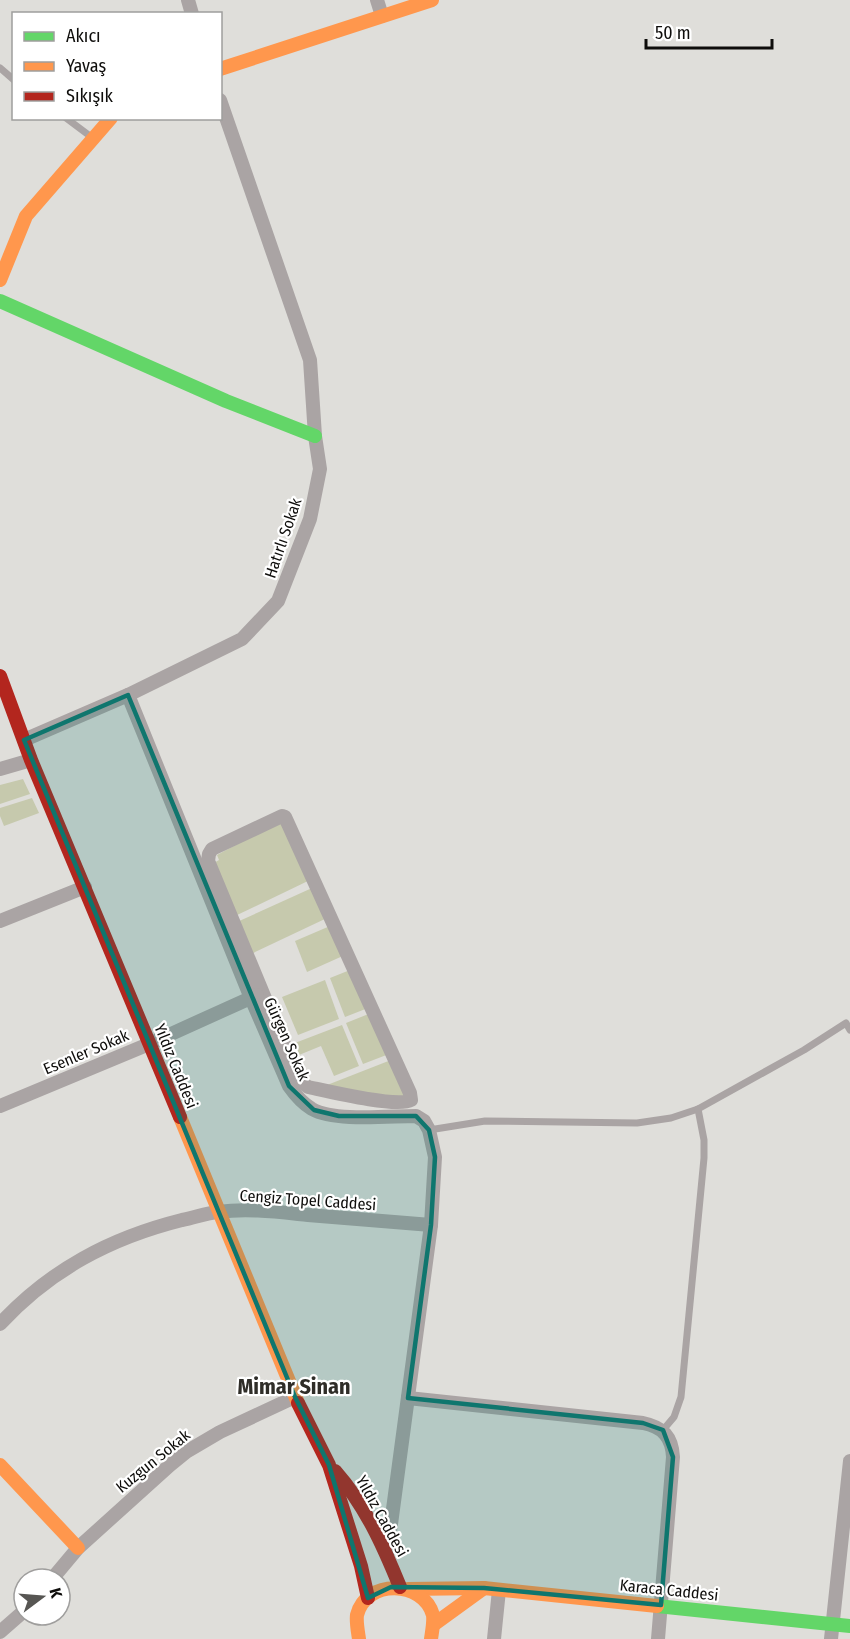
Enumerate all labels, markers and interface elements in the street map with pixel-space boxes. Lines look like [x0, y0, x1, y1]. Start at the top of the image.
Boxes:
legend [12, 12, 222, 120]
scale bar [646, 12, 772, 50]
text: 50 m [655, 22, 691, 44]
text: Akıcı [66, 25, 101, 47]
text: Yavaş [66, 55, 107, 77]
text: Sıkışık [66, 85, 114, 107]
street label: Hatırlı Sokak [260, 495, 306, 580]
street label: Gürgen Sokak [260, 994, 314, 1084]
street label: Yıldız Caddesi [150, 1021, 202, 1111]
street label: Esenler Sokak [40, 1025, 132, 1078]
street label: Cengiz Topel Caddesi [239, 1186, 377, 1214]
district label: Mimar Sinan [238, 1373, 351, 1400]
street label: Kuzgun Sokak [112, 1425, 194, 1497]
street label: Yıldız Caddesi [352, 1472, 412, 1560]
north arrow [12, 1567, 72, 1627]
street label: Karaca Caddesi [619, 1575, 719, 1605]
text: K [46, 1586, 67, 1601]

